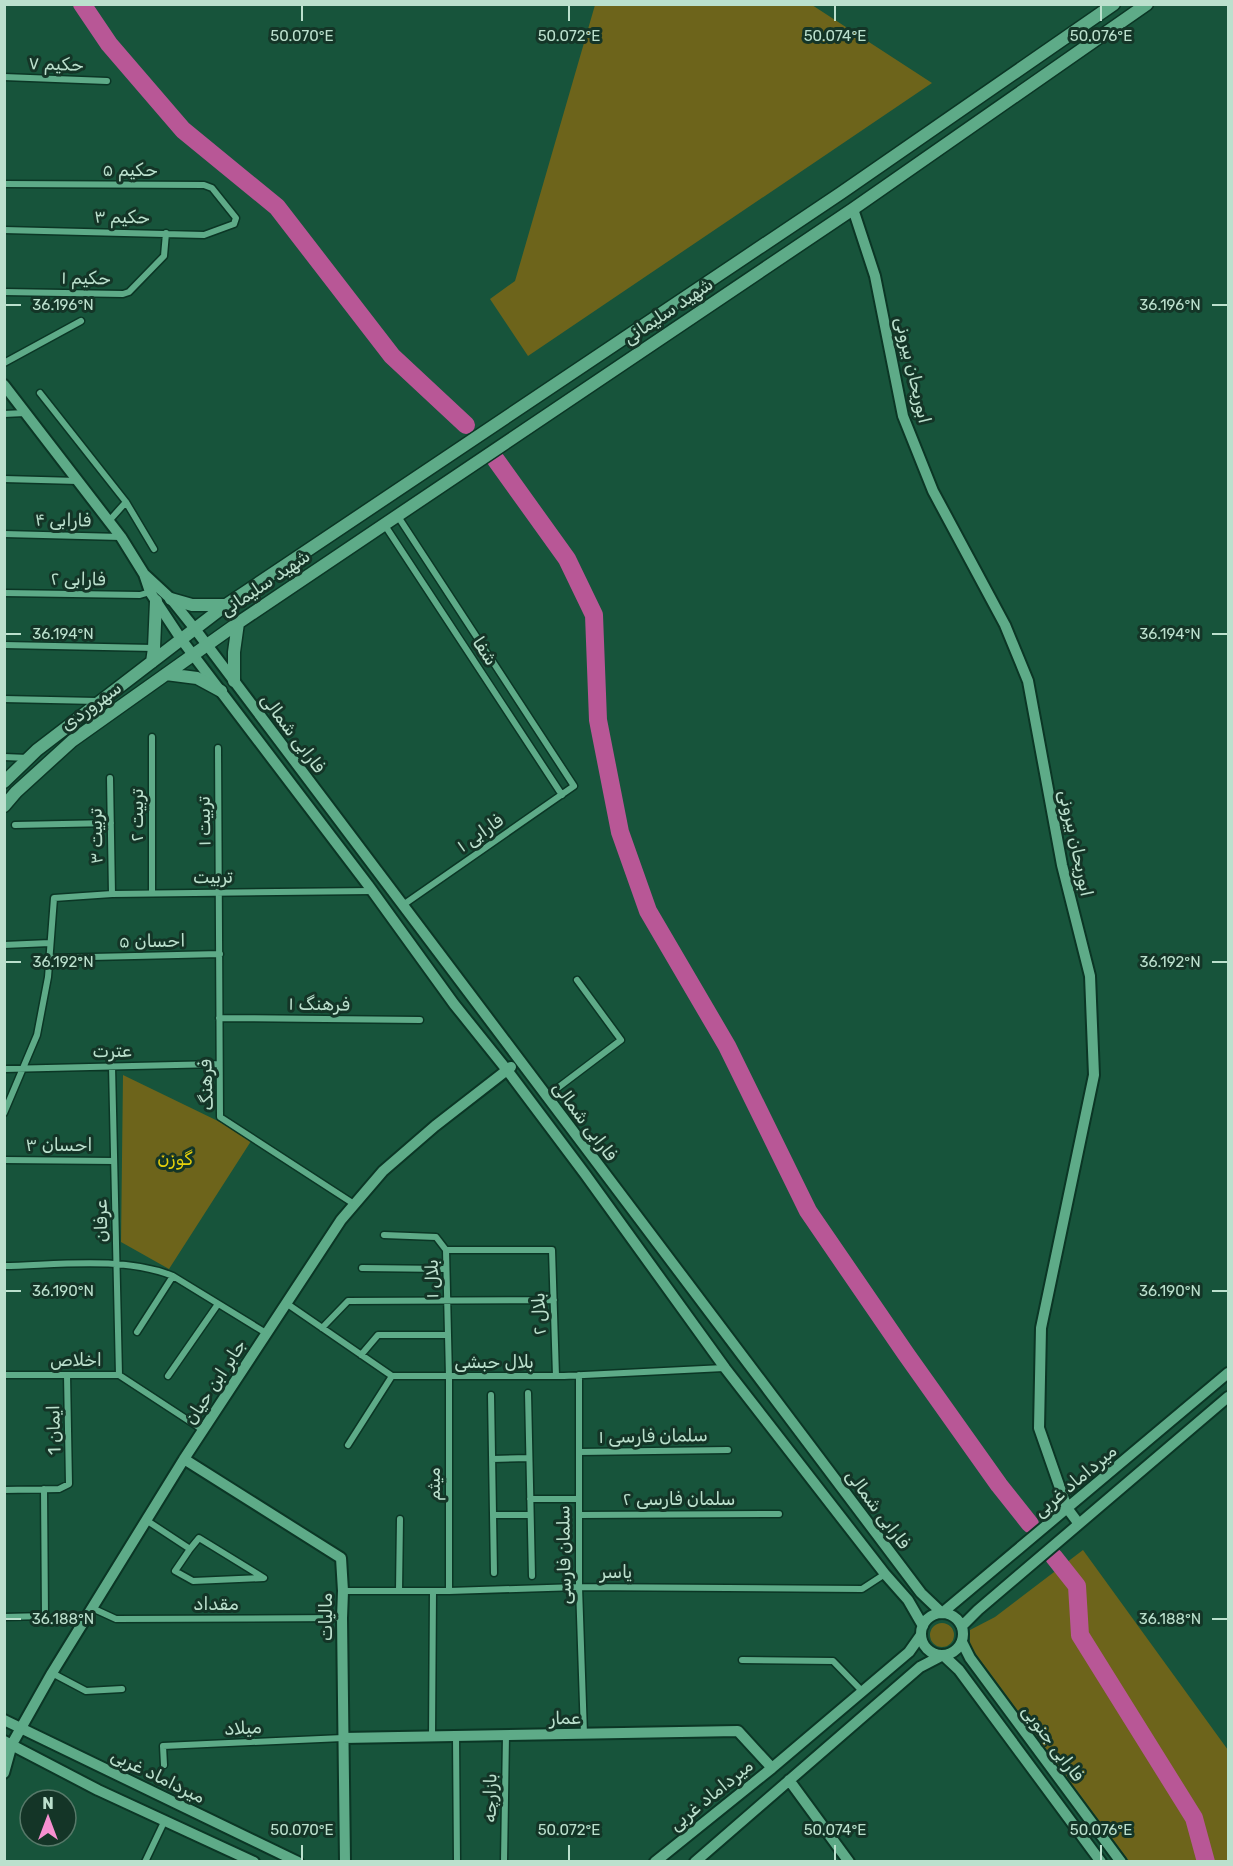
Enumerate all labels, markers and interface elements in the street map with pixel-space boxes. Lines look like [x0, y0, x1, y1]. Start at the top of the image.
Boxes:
text: 50.070°E [270, 27, 334, 45]
text: 50.072°E [538, 27, 600, 45]
text: 50.074°E [804, 27, 866, 45]
text: 50.076°E [1070, 27, 1132, 45]
street label: حکیم ۷ [28, 52, 84, 77]
street label: حکیم ۵ [102, 159, 158, 182]
street label: حکیم ۳ [94, 206, 150, 229]
street label: حکیم ۱ [61, 267, 111, 290]
street label: شهید سلیمانی [619, 273, 717, 349]
text: 36.196°N [32, 296, 94, 314]
text: 36.196°N [1139, 296, 1201, 314]
street label: ابوریحان بیرونی [890, 315, 936, 425]
street label: فارابی ۴ [35, 509, 91, 531]
street label: شهید سلیمانی [216, 545, 314, 621]
street label: فارابی ۲ [50, 568, 106, 590]
text: 36.194°N [32, 625, 94, 643]
text: 36.194°N [1139, 625, 1201, 643]
street label: شفا [468, 633, 502, 669]
street label: سهروردی [56, 677, 126, 735]
street label: فارابی شمالی [256, 689, 330, 777]
street label: تربیت ۲ [126, 788, 148, 842]
street label: ابوریحان بیرونی [1054, 788, 1098, 898]
street label: تربیت ۱ [193, 796, 215, 846]
street label: تربیت ۳ [85, 808, 107, 864]
street label: فارابی ۱ [453, 809, 507, 857]
street label: تربیت [193, 866, 233, 888]
street label: احسان ۵ [119, 929, 185, 953]
text: 36.192°N [32, 953, 94, 971]
text: 36.192°N [1139, 953, 1201, 971]
street label: فرهنگ ۱ [288, 992, 350, 1016]
street label: عترت [92, 1040, 132, 1062]
street label: فرهنگ [194, 1059, 218, 1111]
street label: فارابی شمالی [548, 1077, 622, 1165]
street label: احسان ۳ [26, 1134, 92, 1156]
park label: گوزن [157, 1148, 193, 1170]
street label: عرفان [90, 1199, 112, 1243]
street label: بلال ۱ [421, 1259, 443, 1299]
text: 36.190°N [32, 1282, 94, 1300]
text: 36.190°N [1139, 1282, 1201, 1300]
street label: بلال ۲ [527, 1292, 551, 1336]
street label: جابر ابن حیان [179, 1335, 251, 1429]
street label: اخلاص [50, 1349, 102, 1371]
street label: بلال حبشی [454, 1351, 534, 1373]
street label: ایمان 1 [42, 1405, 66, 1455]
street label: سلمان فارسی ۱ [598, 1424, 708, 1448]
street label: میرداماد غربی [1029, 1440, 1121, 1522]
street label: فارابی شمالی [841, 1465, 915, 1553]
street label: میثم [423, 1467, 446, 1501]
street label: سلمان فارسی ۲ [623, 1488, 735, 1510]
street label: سلمان فارسی [552, 1505, 576, 1605]
street label: یاسر [599, 1561, 632, 1583]
street label: مقداد [193, 1593, 239, 1615]
street label: مالیات [315, 1593, 337, 1641]
text: 36.188°N [32, 1610, 94, 1628]
text: 36.188°N [1139, 1610, 1201, 1628]
street label: فارابی جنوبی [1017, 1700, 1089, 1786]
street label: عمار [548, 1707, 581, 1729]
street label: میلاد [224, 1716, 262, 1740]
street label: میرداماد غربی [107, 1744, 209, 1808]
street label: میرداماد غربی [664, 1754, 758, 1836]
street label: بازارچه [479, 1773, 501, 1823]
north arrow [18, 1788, 78, 1848]
text: N [42, 1794, 54, 1813]
text: 50.070°E [270, 1821, 334, 1839]
text: 50.072°E [538, 1821, 600, 1839]
text: 50.074°E [804, 1821, 866, 1839]
text: 50.076°E [1070, 1821, 1132, 1839]

